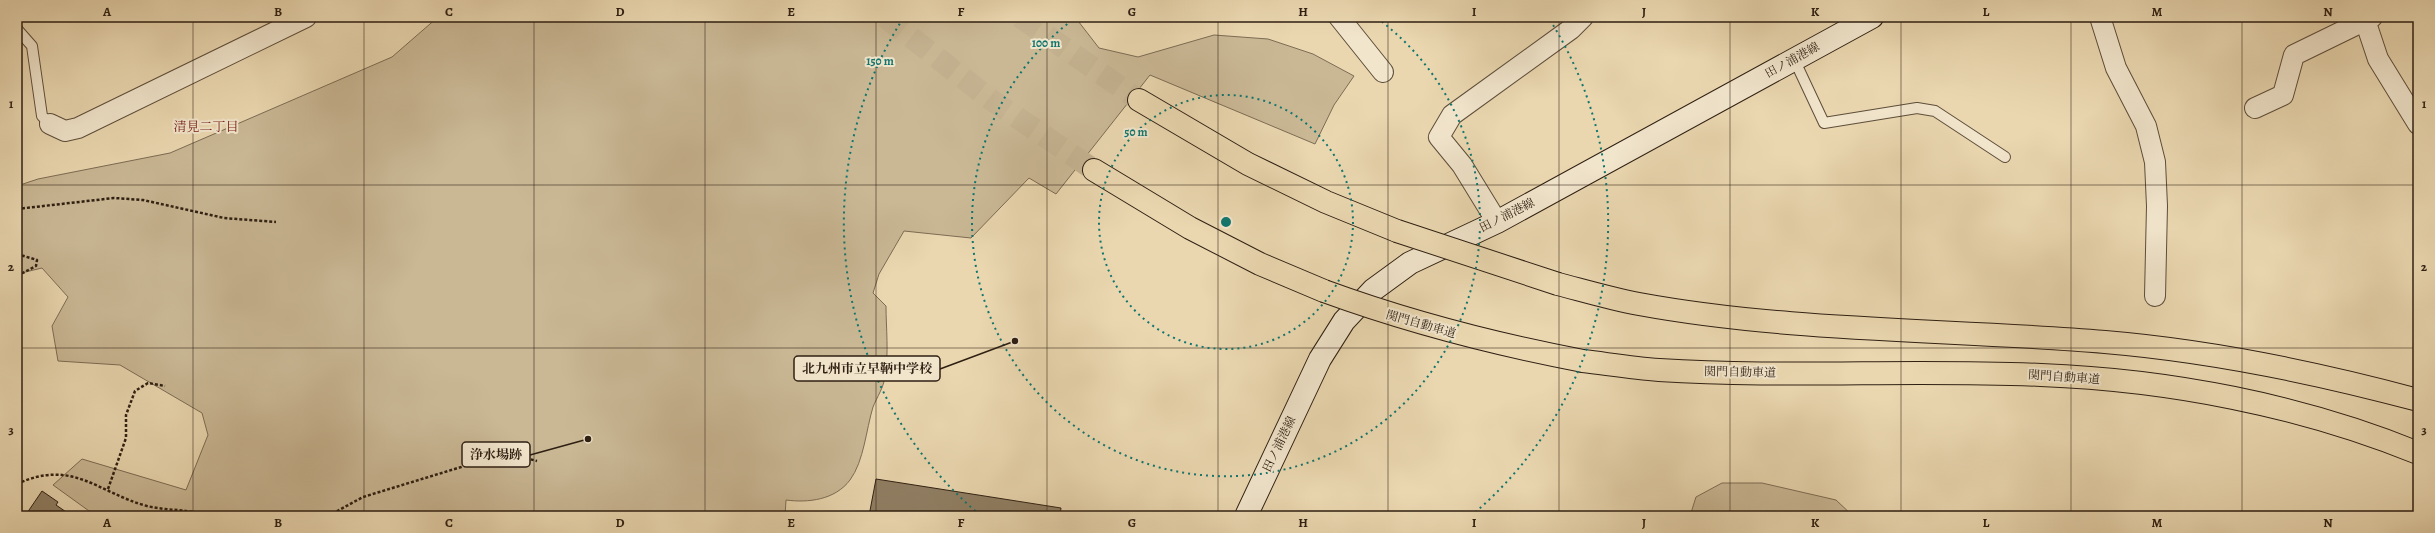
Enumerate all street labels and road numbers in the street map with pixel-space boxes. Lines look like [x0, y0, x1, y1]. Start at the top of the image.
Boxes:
street label: 田ノ浦港線 [1762, 38, 1822, 82]
street label: 田ノ浦港線 [1477, 194, 1537, 236]
street label: 関門自動車道 [1384, 306, 1458, 342]
street label: 関門自動車道 [1704, 363, 1776, 381]
street label: 関門自動車道 [2028, 367, 2100, 387]
street label: 田ノ浦港線 [1259, 414, 1299, 474]

